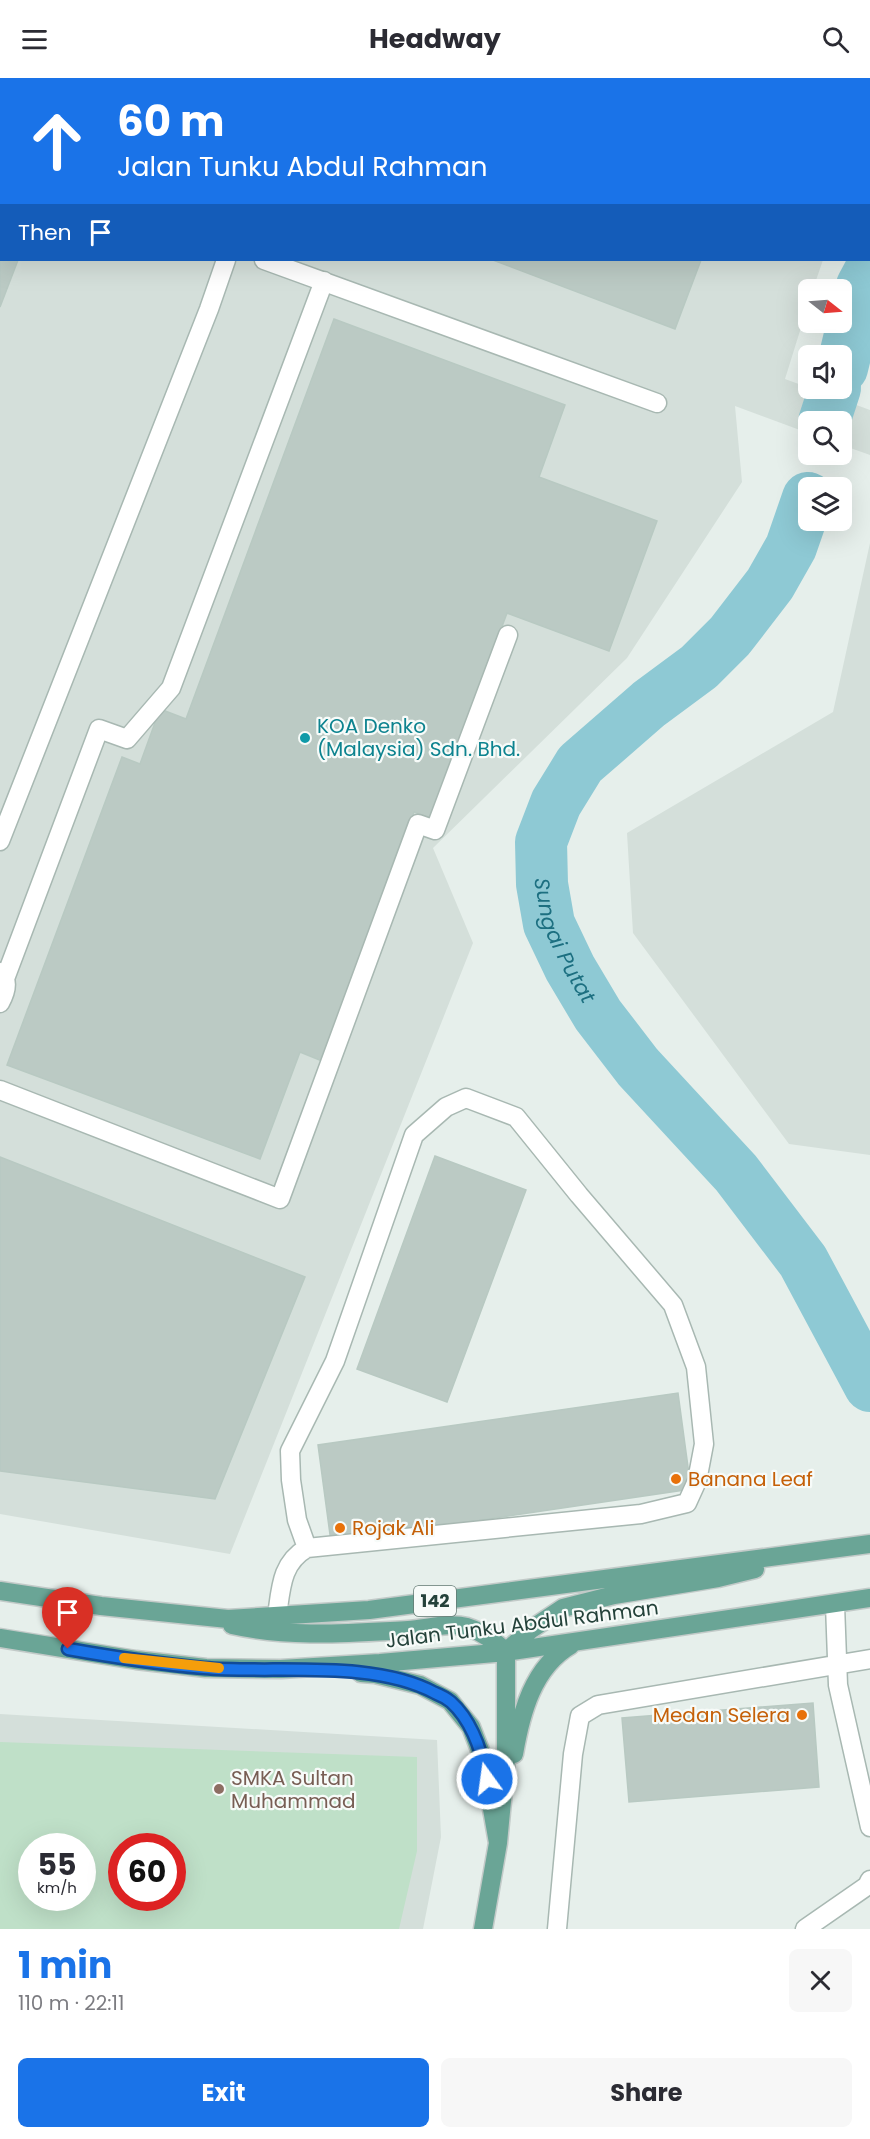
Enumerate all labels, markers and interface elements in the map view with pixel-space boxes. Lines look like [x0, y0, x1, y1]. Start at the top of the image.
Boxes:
text: Headway [369, 20, 501, 57]
icon: menu [18, 23, 51, 56]
icon: search [819, 23, 852, 56]
text: 60 m [117, 92, 225, 151]
icon: ahead [18, 102, 96, 180]
text: Jalan Tunku Abdul Rahman [117, 148, 488, 185]
icon: arrive [84, 216, 117, 249]
text: Then [18, 217, 72, 248]
north arrow [798, 279, 852, 333]
map controls [798, 279, 852, 531]
button: sound [798, 345, 852, 399]
button: search [798, 411, 852, 465]
button: layers [798, 477, 852, 531]
place label: KOA Denko (Malaysia) Sdn. Bhd. [317, 712, 520, 763]
marker: KOA Denko (Malaysia) Sdn. Bhd. [298, 731, 312, 745]
water label: Sungai Putat [528, 877, 603, 1009]
place label: Banana Leaf [688, 1465, 813, 1493]
marker: Banana Leaf [669, 1472, 683, 1486]
place label: Rojak Ali [352, 1514, 434, 1542]
marker: Rojak Ali [333, 1521, 347, 1535]
road number: 142 [414, 1586, 456, 1616]
pin [42, 1587, 93, 1649]
street label: Jalan Tunku Abdul Rahman [384, 1593, 660, 1655]
icon: arrive [51, 1596, 84, 1629]
place label: Medan Selera [653, 1701, 790, 1729]
marker: Medan Selera [795, 1708, 809, 1722]
position arrow [455, 1747, 519, 1811]
place label: SMKA Sultan Muhammad [231, 1764, 356, 1815]
marker: SMKA Sultan Muhammad [212, 1782, 226, 1796]
speed limit sign: 60 [108, 1833, 186, 1911]
text: 55 [37, 1843, 76, 1886]
text: km/h [37, 1877, 77, 1898]
text: 1 min [18, 1940, 112, 1991]
button: close [789, 1949, 852, 2012]
text: 110 m · 22:11 [18, 1989, 124, 2017]
button: Exit [18, 2058, 429, 2127]
button: Share [441, 2058, 852, 2127]

